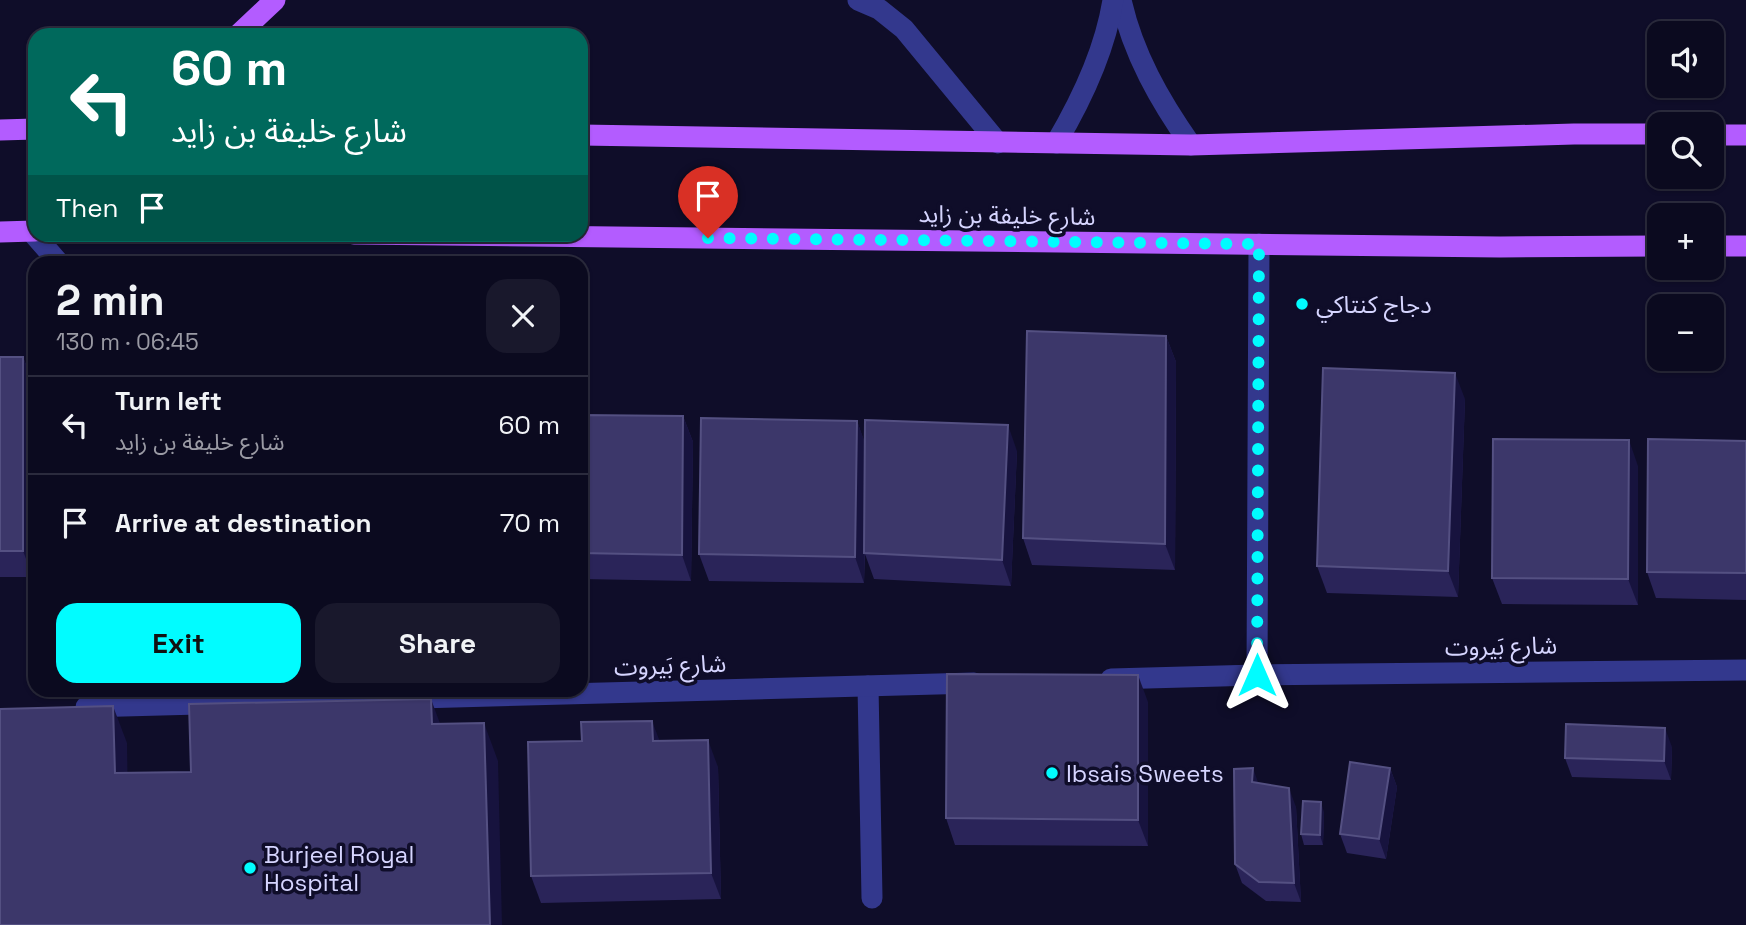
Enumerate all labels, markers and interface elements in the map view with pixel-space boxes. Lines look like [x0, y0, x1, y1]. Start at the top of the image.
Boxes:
map controls [1647, 21, 1724, 371]
button: sound [1647, 21, 1724, 98]
text: 60 m [171, 37, 287, 99]
icon: left [56, 56, 147, 147]
text: شارع خليفة بن زايد [171, 111, 407, 151]
button: search [1647, 112, 1724, 189]
pin [678, 166, 738, 238]
icon: arrive [689, 177, 727, 215]
icon: arrive [133, 189, 171, 227]
text: Then [56, 191, 119, 225]
street label: شارع خليفة بن زايد [918, 198, 1096, 234]
button: + [1647, 203, 1724, 280]
text: 2 min [56, 274, 165, 327]
button: close [486, 279, 560, 353]
place label: دجاج كنتاكي [1316, 289, 1432, 323]
button: − [1647, 294, 1724, 371]
marker: دجاج كنتاكي [1294, 296, 1310, 312]
text: 130 m · 06:45 [56, 327, 199, 357]
text: Turn left [115, 384, 222, 418]
icon: left [56, 406, 94, 444]
text: 60 m [498, 408, 560, 442]
text: شارع خليفة بن زايد [115, 427, 285, 457]
icon: arrive [56, 504, 94, 542]
text: Arrive at destination [115, 506, 372, 540]
text: 70 m [500, 506, 560, 540]
button: Exit [56, 603, 301, 683]
button: Share [315, 603, 560, 683]
street label: شارع بَيروت [1445, 630, 1558, 664]
position arrow [1220, 638, 1294, 712]
street label: شارع بَيروت [613, 648, 727, 684]
place label: Ibsais Sweets [1066, 758, 1224, 789]
marker: Ibsais Sweets [1044, 765, 1060, 781]
place label: Burjeel Royal Hospital [264, 839, 414, 898]
marker: Burjeel Royal Hospital [242, 860, 258, 876]

